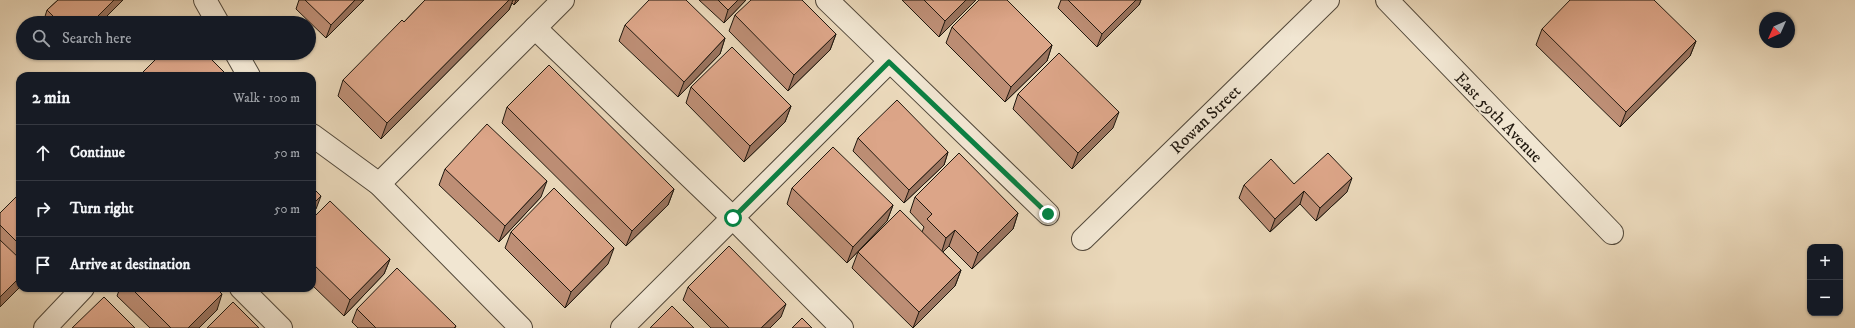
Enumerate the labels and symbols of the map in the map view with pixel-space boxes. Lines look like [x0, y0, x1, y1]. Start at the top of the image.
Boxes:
north arrow [1759, 12, 1795, 48]
street label: East 59th Avenue [1449, 68, 1547, 168]
street label: Rowan Street [1166, 80, 1246, 159]
route end [1039, 205, 1057, 223]
route start [724, 209, 742, 227]

